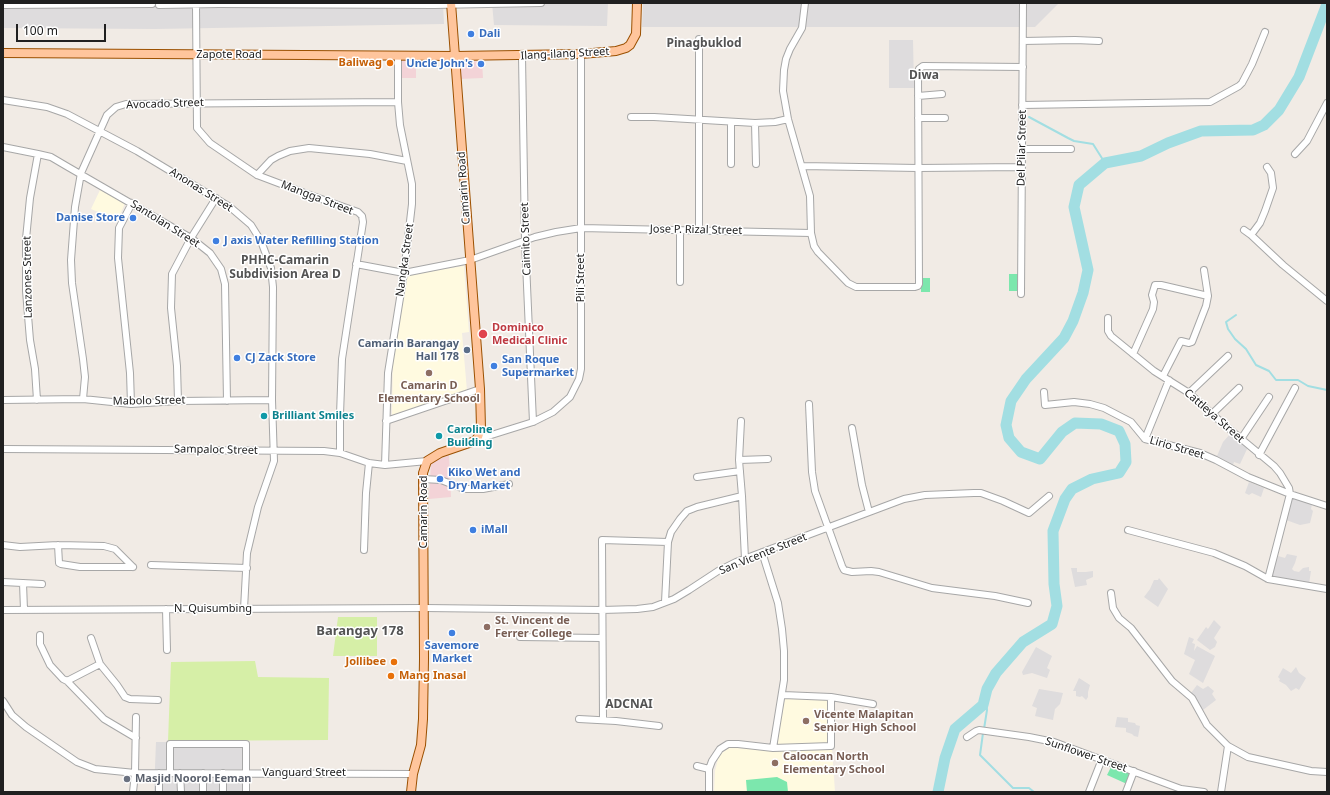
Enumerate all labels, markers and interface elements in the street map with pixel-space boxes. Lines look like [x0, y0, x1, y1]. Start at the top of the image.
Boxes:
scale bar [18, 16, 108, 42]
text: 100 m [23, 22, 58, 39]
place label: Dali [479, 27, 500, 41]
marker: Dali [466, 29, 476, 39]
district label: Pinagbuklod [666, 37, 742, 51]
street label: Ilang-ilang Street [520, 45, 610, 63]
street label: Zapote Road [196, 48, 262, 62]
place label: Baliwag [339, 56, 382, 70]
place label: Uncle John's [406, 57, 473, 71]
marker: Baliwag [385, 58, 395, 68]
marker: Uncle John's [476, 59, 486, 69]
district label: Diwa [909, 69, 939, 83]
street label: Avocado Street [126, 96, 204, 112]
street label: Del Pilar Street [1015, 110, 1029, 186]
street label: Camarin Road [455, 151, 473, 225]
street label: Anonas Street [167, 165, 235, 215]
street label: Mangga Street [279, 178, 355, 218]
street label: Santolan Street [128, 197, 202, 251]
street label: Caimito Street [518, 202, 534, 276]
place label: Danise Store [56, 211, 125, 225]
marker: Danise Store [128, 213, 138, 223]
street label: Nangka Street [393, 223, 417, 297]
street label: Jose P. Rizal Street [650, 223, 742, 237]
place label: J axis Water Refilling Station [224, 234, 379, 248]
street label: Lanzones Street [21, 236, 35, 318]
marker: J axis Water Refilling Station [211, 236, 221, 246]
district label: PHHC-Camarin Subdivision Area D [229, 254, 341, 282]
street label: Pili Street [574, 254, 588, 302]
place label: Dominico Medical Clinic [492, 321, 567, 347]
marker: Dominico Medical Clinic [477, 328, 489, 340]
place label: Camarin Barangay Hall 178 [358, 337, 459, 363]
marker: Camarin Barangay Hall 178 [462, 345, 472, 355]
place label: CJ Zack Store [245, 351, 316, 365]
marker: CJ Zack Store [232, 353, 242, 363]
place label: San Roque Supermarket [502, 353, 574, 379]
marker: San Roque Supermarket [489, 361, 499, 371]
marker: Camarin D Elementary School [424, 368, 434, 378]
place label: Camarin D Elementary School [378, 379, 480, 405]
street label: Cattleya Street [1181, 386, 1247, 446]
street label: Mabolo Street [113, 394, 185, 408]
place label: Brilliant Smiles [272, 409, 354, 423]
marker: Brilliant Smiles [259, 411, 269, 421]
place label: Caroline Building [447, 423, 493, 449]
marker: Caroline Building [434, 431, 444, 441]
street label: Lirio Street [1148, 434, 1206, 462]
street label: Sampaloc Street [174, 443, 258, 457]
place label: Kiko Wet and Dry Market [448, 466, 520, 492]
marker: Kiko Wet and Dry Market [435, 474, 445, 484]
street label: Camarin Road [417, 475, 431, 549]
place label: iMall [481, 523, 508, 537]
marker: iMall [468, 525, 478, 535]
street label: San Vicente Street [717, 530, 809, 578]
street label: N. Quisumbing [174, 602, 252, 616]
place label: St. Vincent de Ferrer College [495, 614, 572, 640]
marker: St. Vincent de Ferrer College [482, 622, 492, 632]
district label: Barangay 178 [316, 623, 404, 639]
marker: Savemore Market [447, 628, 457, 638]
place label: Savemore Market [425, 639, 479, 665]
place label: Jollibee [346, 655, 386, 669]
marker: Jollibee [389, 657, 399, 667]
place label: Mang Inasal [399, 669, 466, 683]
marker: Mang Inasal [386, 671, 396, 681]
district label: ADCNAI [605, 698, 653, 712]
place label: Vicente Malapitan Senior High School [814, 708, 916, 734]
marker: Vicente Malapitan Senior High School [801, 716, 811, 726]
street label: Sunflower Street [1043, 735, 1129, 775]
place label: Caloocan North Elementary School [783, 750, 885, 776]
marker: Caloocan North Elementary School [770, 758, 780, 768]
street label: Vanguard Street [262, 766, 346, 780]
place label: Masjid Noorol Eeman [135, 772, 251, 786]
marker: Masjid Noorol Eeman [122, 774, 132, 784]

